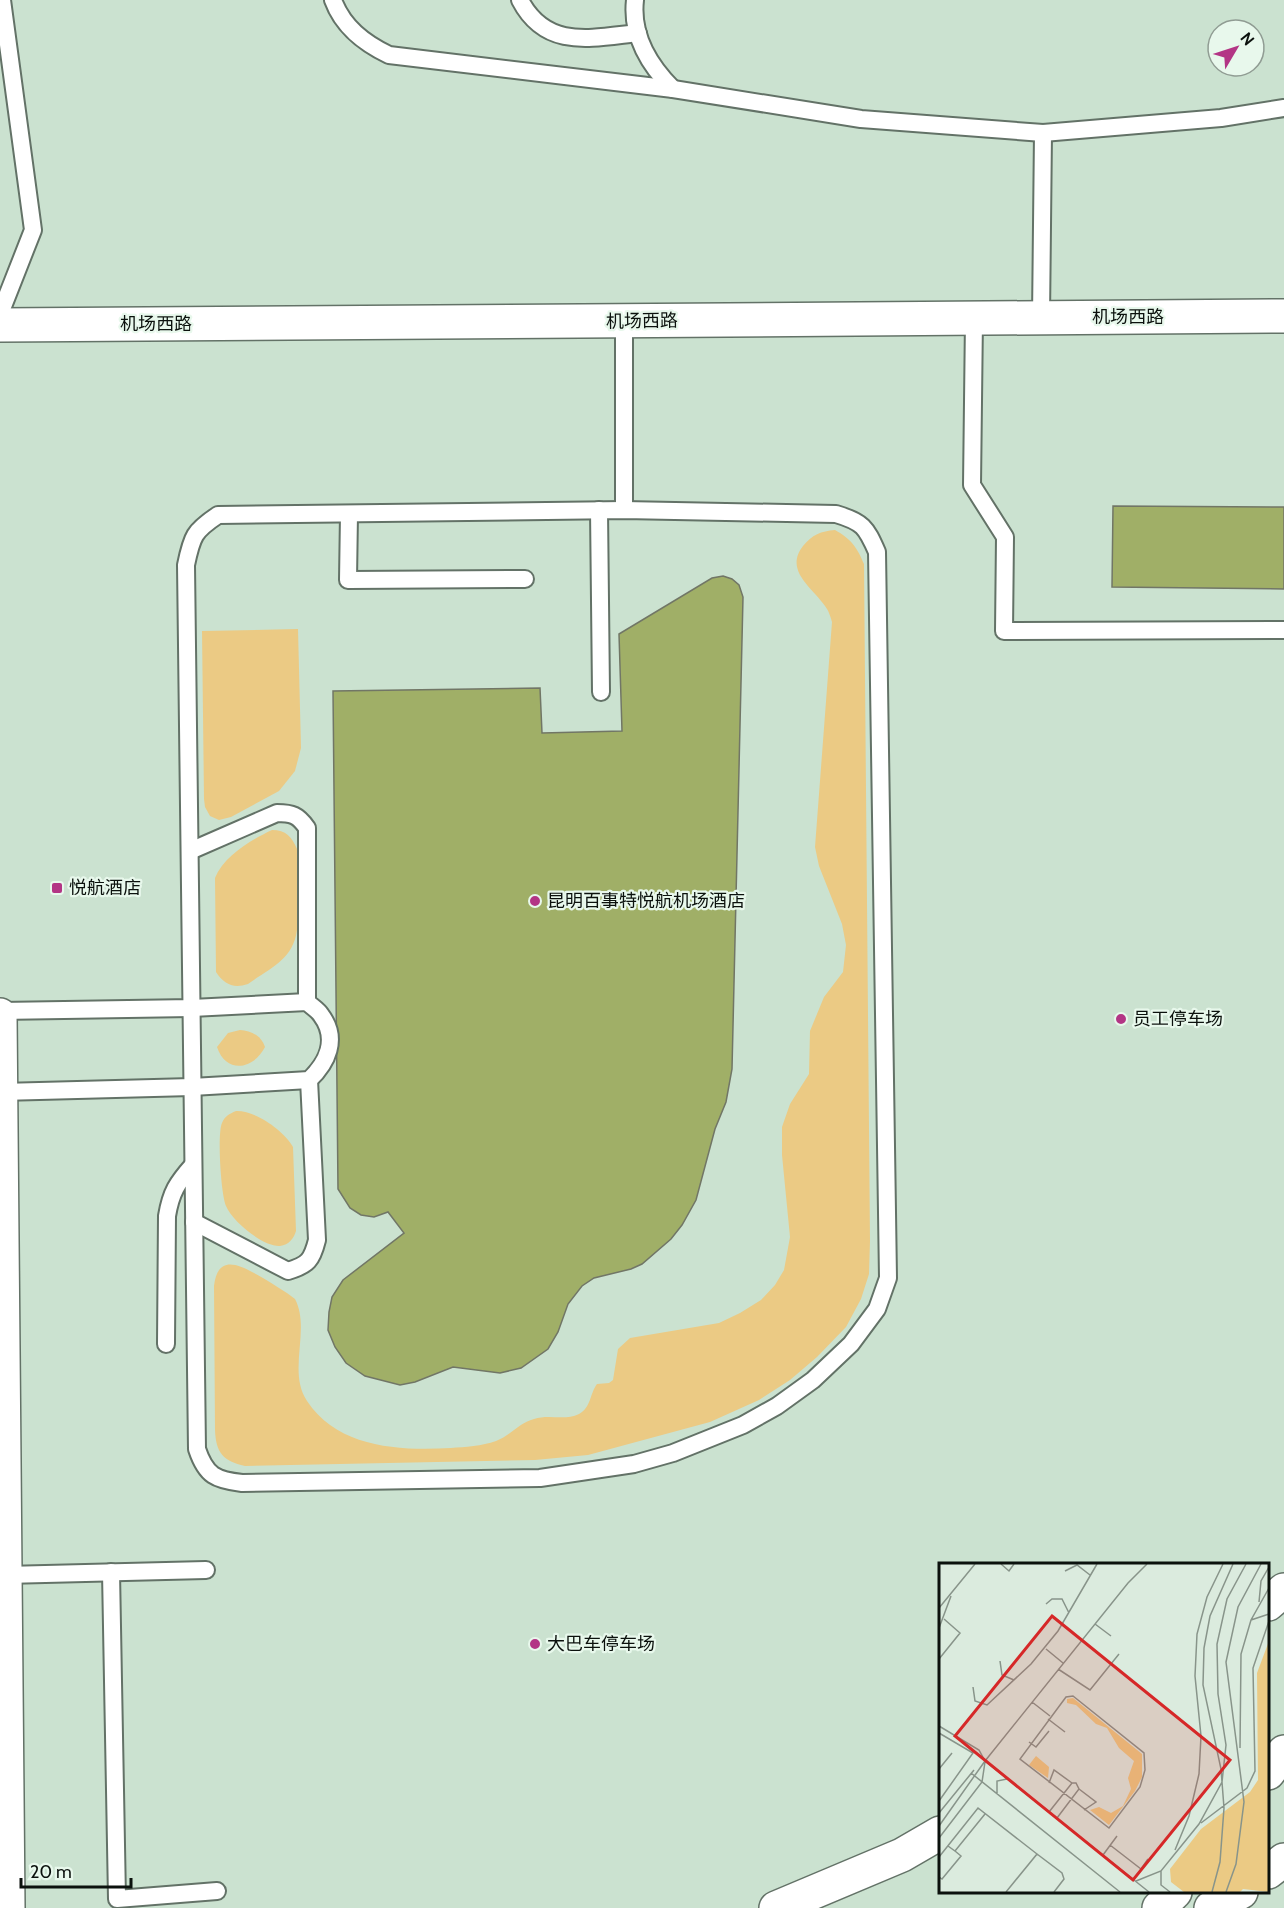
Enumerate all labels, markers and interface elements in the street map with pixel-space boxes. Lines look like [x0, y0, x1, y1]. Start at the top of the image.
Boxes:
north arrow [1206, 18, 1266, 78]
text: N [1236, 29, 1258, 49]
street label: 机场西路 [1092, 306, 1164, 328]
street label: 机场西路 [606, 309, 678, 333]
street label: 机场西路 [120, 313, 192, 335]
place label: 悦航酒店 [69, 877, 141, 899]
marker: 悦航酒店 [50, 881, 64, 895]
place label: 昆明百事特悦航机场酒店 [547, 890, 745, 912]
marker: 昆明百事特悦航机场酒店 [528, 894, 542, 908]
place label: 员工停车场 [1133, 1008, 1223, 1030]
marker: 员工停车场 [1114, 1012, 1128, 1026]
inset map [939, 1563, 1269, 1893]
place label: 大巴车停车场 [547, 1633, 655, 1655]
marker: 大巴车停车场 [528, 1637, 542, 1651]
scale bar [21, 1851, 130, 1889]
text: 20 m [30, 1861, 72, 1883]

